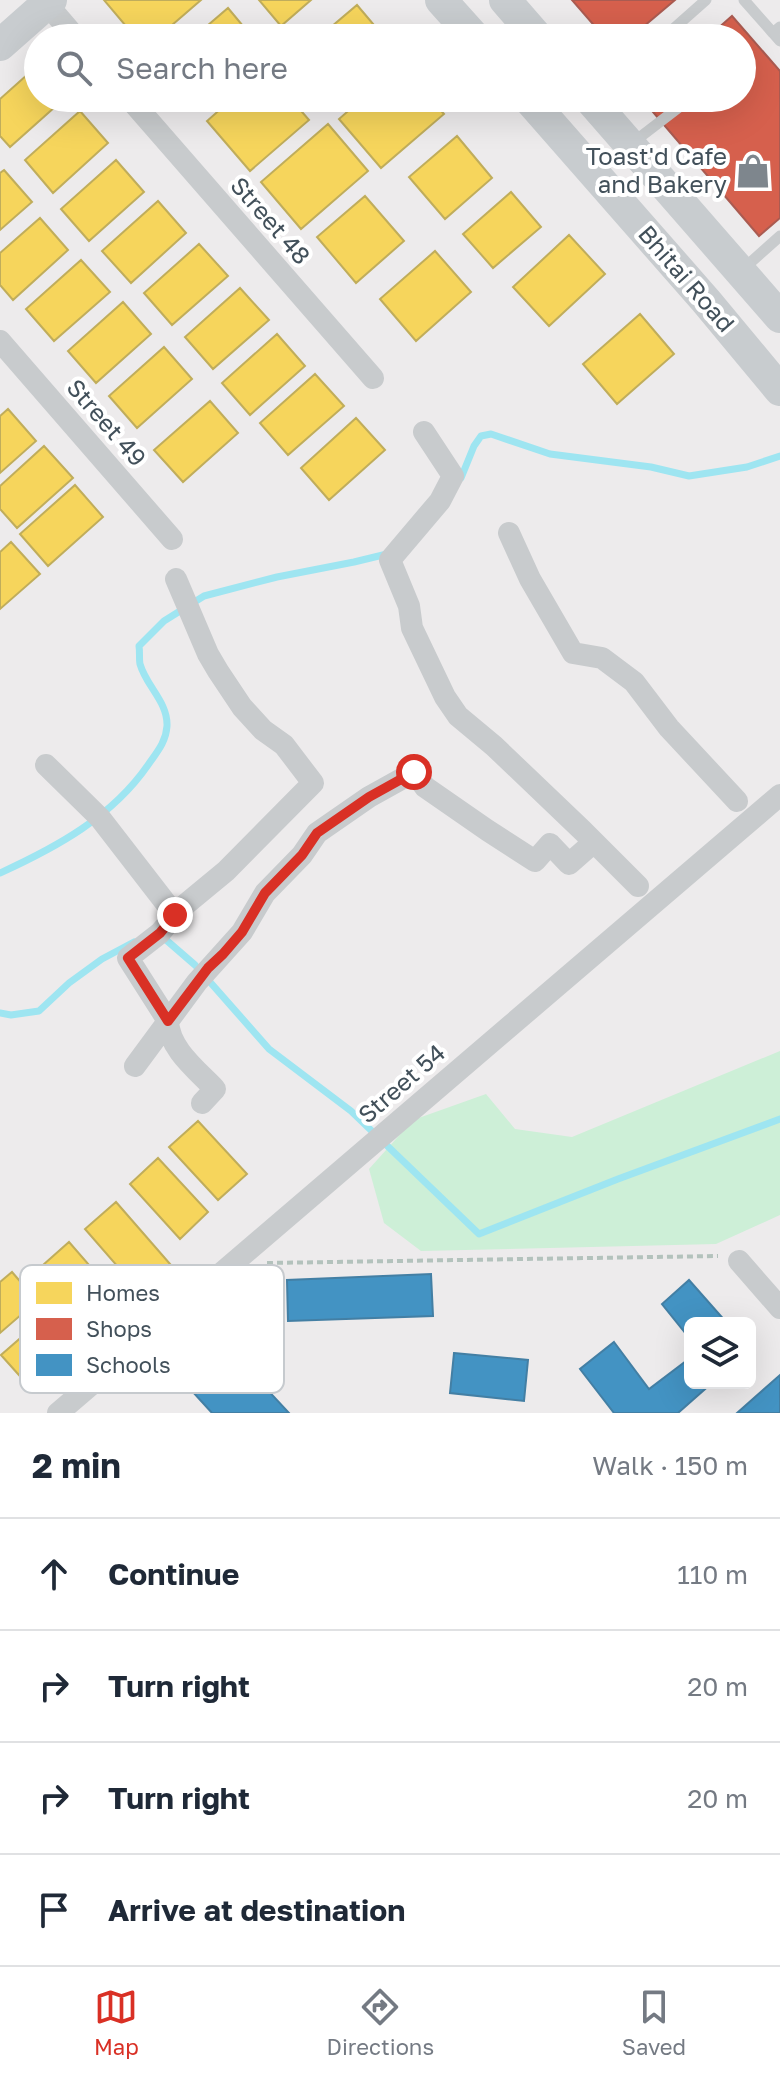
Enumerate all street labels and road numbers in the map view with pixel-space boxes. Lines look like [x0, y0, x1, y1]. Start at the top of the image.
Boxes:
street label: Street 48 [225, 170, 317, 270]
street label: Bhitai Road [633, 219, 741, 337]
street label: Street 49 [61, 372, 153, 472]
street label: Street 54 [352, 1037, 450, 1128]

